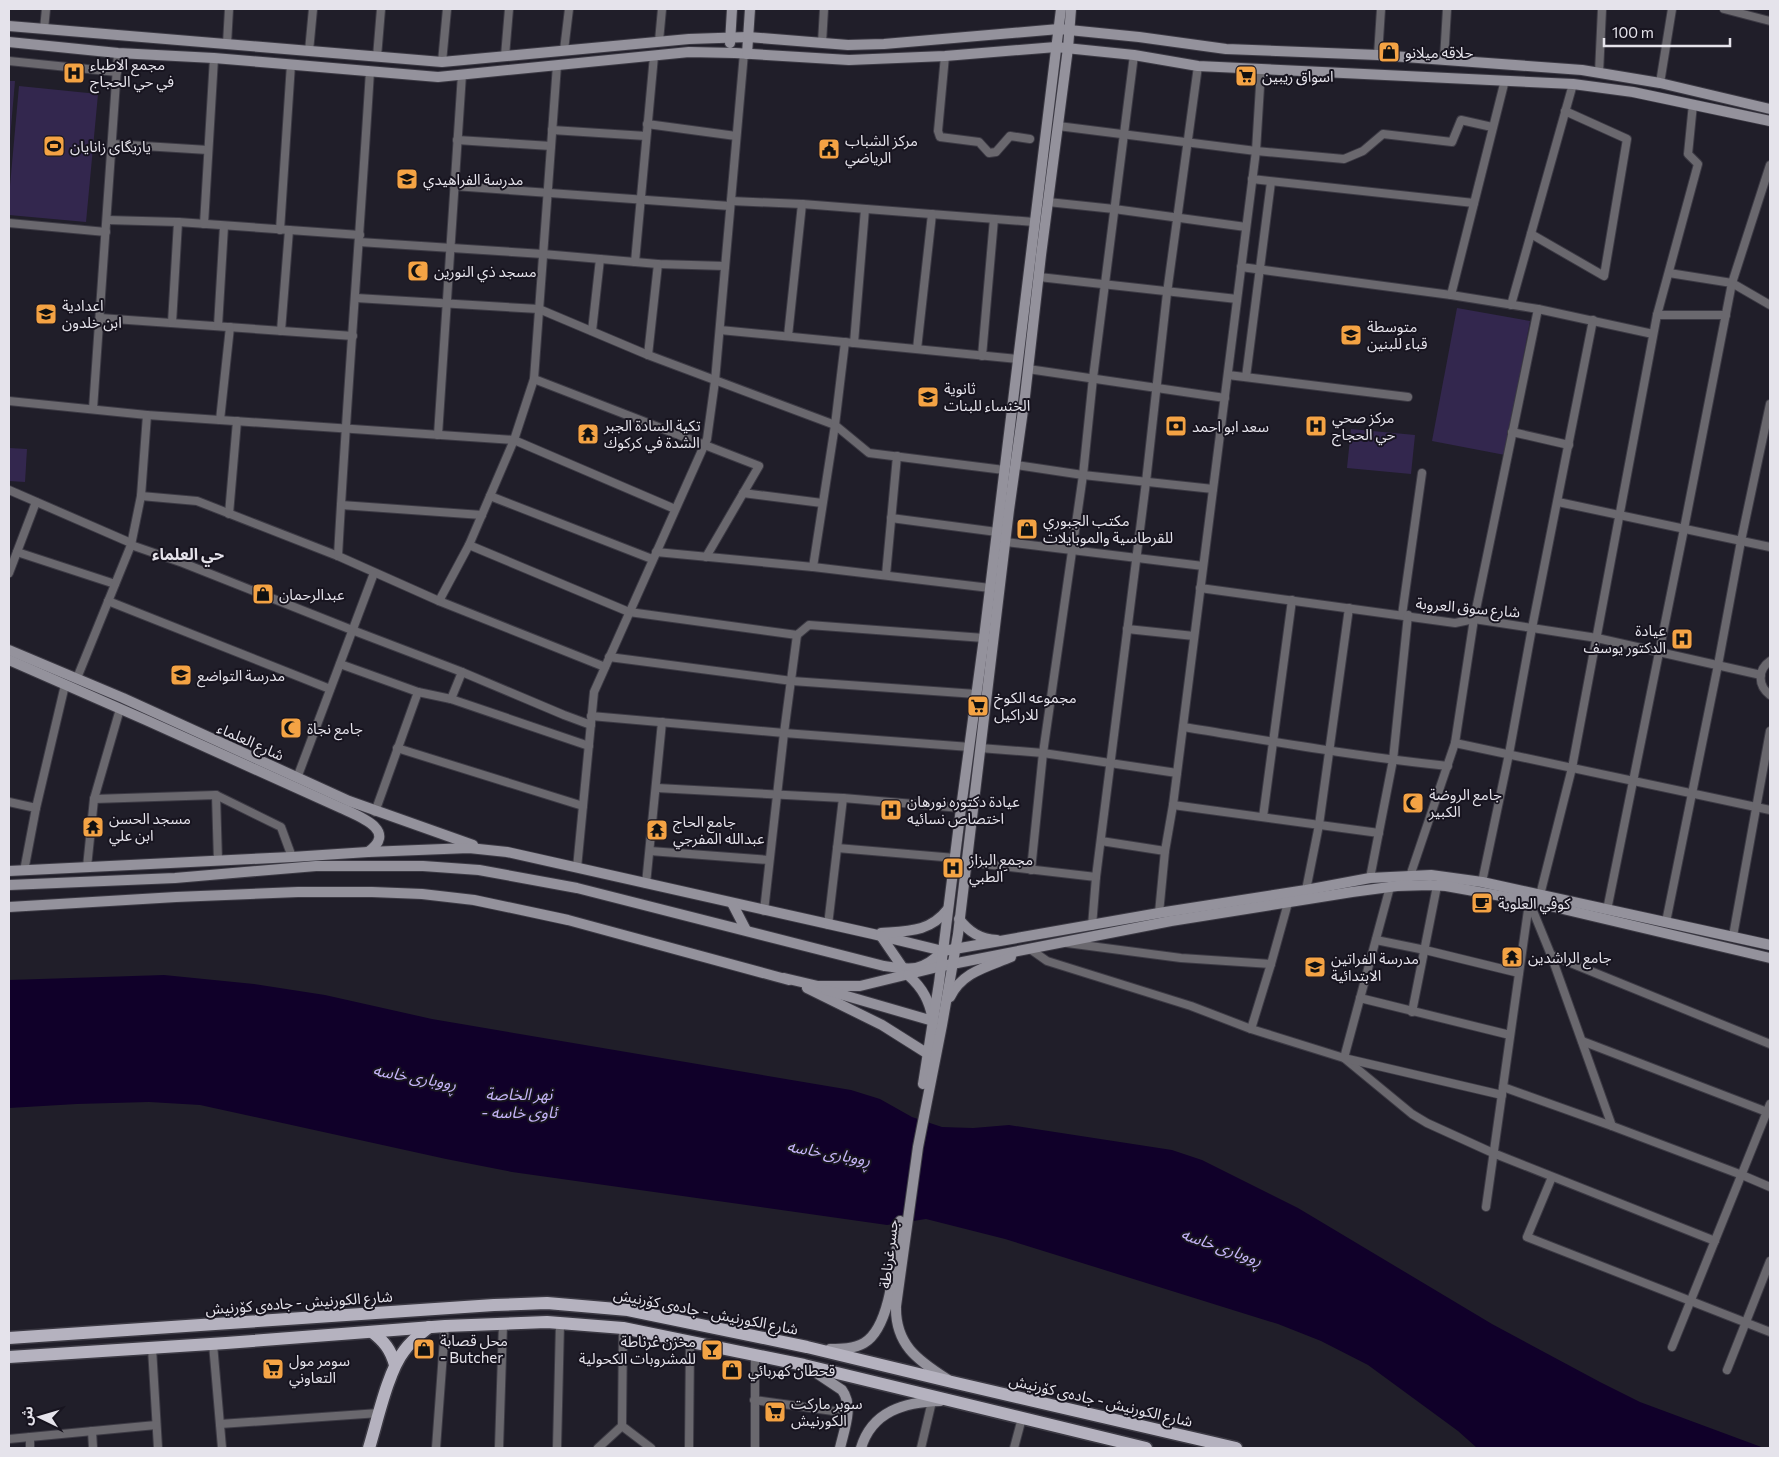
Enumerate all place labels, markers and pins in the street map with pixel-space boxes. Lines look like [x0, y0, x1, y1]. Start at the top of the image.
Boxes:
shop icon: حلاقه ميلانو [1377, 40, 1401, 64]
place label: حلاقه ميلانو [1405, 43, 1473, 62]
place label: مجمع الاطباء في حي الحجاج [90, 55, 174, 94]
hospital icon: مجمع الاطباء في حي الحجاج [62, 61, 86, 85]
supermarket icon: اسواق ريبين [1234, 64, 1258, 88]
place label: اسواق ريبين [1262, 67, 1334, 86]
place label: مركز الشباب الرياضي [845, 131, 918, 169]
sports icon: یاریگای زانایان [42, 134, 66, 158]
place label: یاریگای زانایان [70, 137, 151, 156]
public building icon: مركز الشباب الرياضي [817, 137, 841, 161]
school or university icon: مدرسة الفراهيدي [395, 167, 419, 191]
place label: مدرسة الفراهيدي [423, 170, 523, 191]
mosque icon: مسجد ذي النورين [406, 259, 430, 283]
place label: مسجد ذي النورين [434, 262, 537, 283]
place label: اعدادية ابن خلدون [62, 296, 122, 332]
school or university icon: اعدادية ابن خلدون [34, 302, 58, 326]
place label: متوسطة قباء للبنين [1367, 317, 1428, 353]
school or university icon: متوسطة قباء للبنين [1339, 323, 1363, 347]
place label: ثانوية الخنساء للبنات [944, 379, 1030, 414]
school or university icon: ثانوية الخنساء للبنات [916, 385, 940, 409]
place label: مركز صحي حي الحجاج [1332, 408, 1395, 447]
bank icon: سعد ابو احمد [1164, 414, 1188, 438]
hospital icon: مركز صحي حي الحجاج [1304, 414, 1328, 438]
place label: تكية السادة الجبر الشدة في كركوك [603, 416, 701, 454]
place label: سعد ابو احمد [1192, 417, 1269, 436]
temple icon: تكية السادة الجبر الشدة في كركوك [576, 422, 600, 446]
place label: مكتب الجبوري للقرطاسية والموبايلات [1043, 511, 1173, 547]
shop icon: مكتب الجبوري للقرطاسية والموبايلات [1015, 517, 1039, 541]
shop icon: عبدالرحمان [251, 582, 275, 606]
place label: عبدالرحمان [279, 585, 345, 604]
place label: عيادة الدكتور يوسف [1584, 621, 1666, 657]
hospital icon: عيادة الدكتور يوسف [1670, 627, 1694, 651]
school or university icon: مدرسة التواضع [169, 663, 193, 687]
place label: مدرسة التواضع [197, 666, 285, 688]
place label: مجموعه الكوخ للاراكيل [994, 688, 1077, 724]
supermarket icon: مجموعه الكوخ للاراكيل [966, 694, 990, 718]
mosque icon: جامع نجاة [279, 716, 303, 740]
place label: جامع نجاة [307, 719, 363, 741]
place label: جامع الروضة الكبير [1428, 785, 1502, 821]
mosque icon: جامع الروضة الكبير [1401, 791, 1425, 815]
place label: عيادة دكتوره نورهان اختصاص نسائيه [907, 792, 1020, 828]
hospital icon: عيادة دكتوره نورهان اختصاص نسائيه [879, 798, 903, 822]
place label: مسجد الحسن ابن علي [109, 809, 191, 847]
place label: جامع الحاج عبدالله المفرجي [673, 812, 765, 850]
temple icon: مسجد الحسن ابن علي [81, 815, 105, 839]
temple icon: جامع الحاج عبدالله المفرجي [645, 818, 669, 842]
place label: مجمع البزاز الطبي [968, 850, 1033, 888]
hospital icon: مجمع البزاز الطبي [941, 856, 965, 880]
cafe icon: كوفي العلوية [1470, 891, 1494, 915]
place label: كوفي العلوية [1498, 894, 1571, 915]
temple icon: جامع الراشدين [1500, 945, 1524, 969]
place label: جامع الراشدين [1528, 948, 1612, 970]
place label: مدرسة الفراتين الابتدائية [1331, 949, 1419, 984]
school or university icon: مدرسة الفراتين الابتدائية [1303, 955, 1327, 979]
place label: محل قصابة - Butcher [440, 1331, 508, 1366]
place label: مخزن غرناطة للمشروبات الكحولية [579, 1332, 696, 1368]
shop icon: محل قصابة - Butcher [412, 1337, 436, 1361]
bar icon: مخزن غرناطة للمشروبات الكحولية [700, 1338, 724, 1362]
place label: سومر مول التعاوني [289, 1351, 350, 1389]
supermarket icon: سومر مول التعاوني [261, 1357, 285, 1381]
shop icon: قحطان كهربائي [720, 1358, 744, 1382]
place label: قحطان كهربائي [748, 1361, 835, 1382]
place label: سوبر ماركت الكورنيش [791, 1394, 863, 1430]
supermarket icon: سوبر ماركت الكورنيش [763, 1400, 787, 1424]

